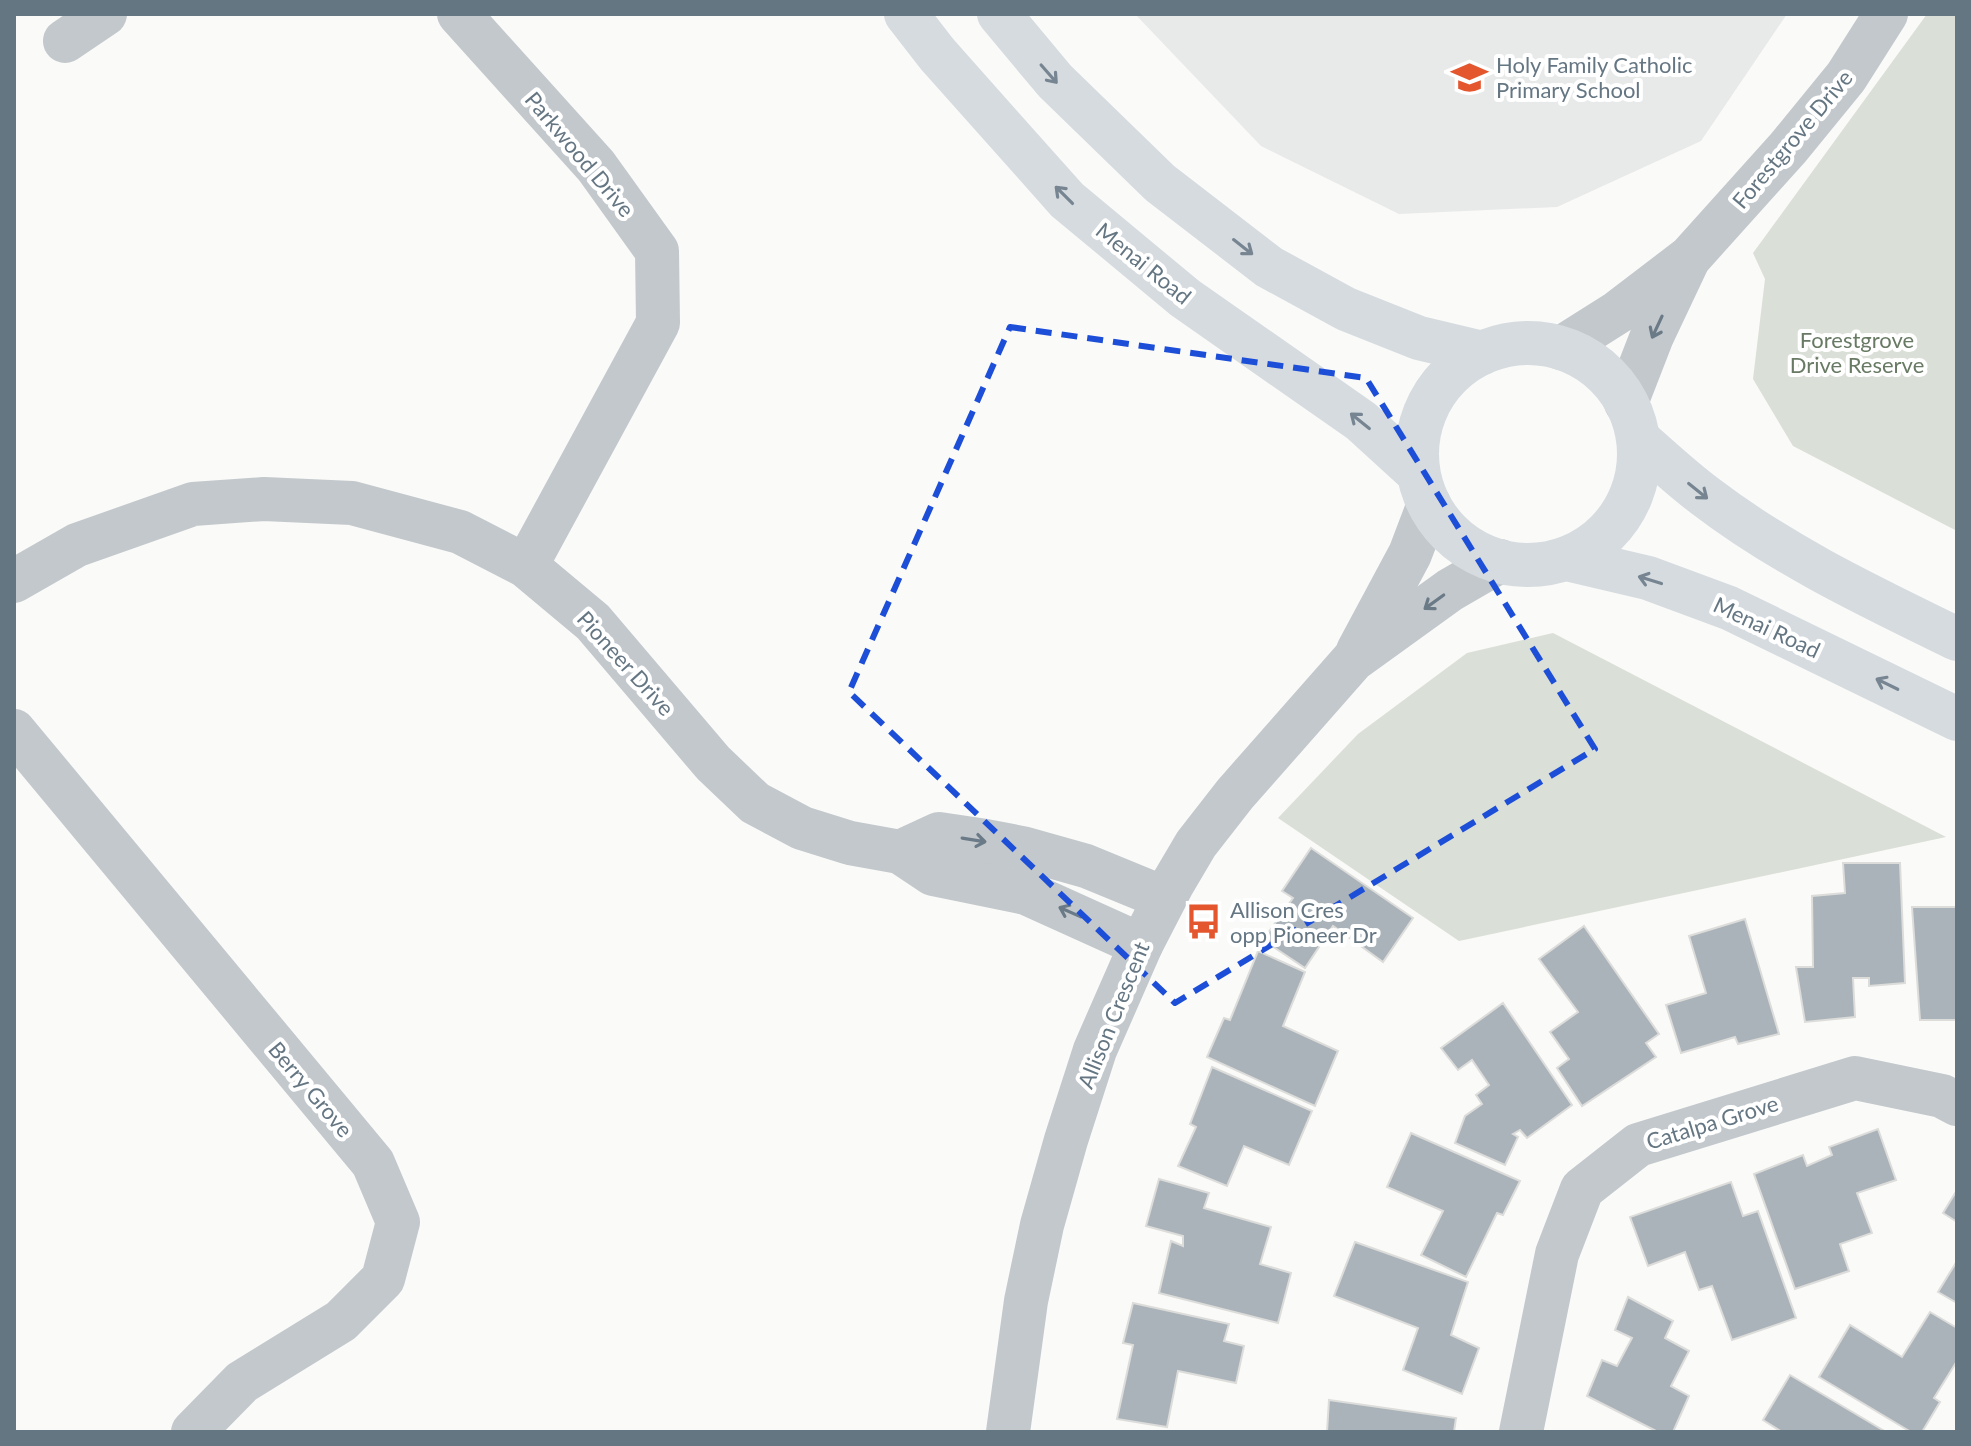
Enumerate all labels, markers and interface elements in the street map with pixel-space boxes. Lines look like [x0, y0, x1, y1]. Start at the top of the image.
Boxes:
place label: Holy Family Catholic Primary School [1496, 51, 1692, 103]
school or university icon: Holy Family Catholic Primary School [1451, 58, 1489, 96]
one-way arrow [1040, 63, 1058, 84]
street label: Forestgrove Drive [1726, 64, 1858, 214]
street label: Parkwood Drive [520, 86, 640, 222]
one-way arrow [1055, 185, 1074, 205]
street label: Menai Road [1091, 216, 1197, 310]
one-way arrow [1232, 238, 1253, 255]
one-way arrow [1648, 315, 1663, 339]
park label: Forestgrove Drive Reserve [1790, 326, 1924, 378]
one-way arrow [1350, 412, 1370, 430]
one-way arrow [1687, 482, 1708, 500]
one-way arrow [1637, 572, 1663, 587]
street label: Menai Road [1709, 591, 1825, 663]
one-way arrow [1424, 593, 1445, 610]
street label: Pioneer Drive [572, 605, 680, 721]
one-way arrow [1876, 676, 1900, 692]
one-way arrow [961, 833, 986, 848]
place label: Allison Cres opp Pioneer Dr [1230, 896, 1377, 948]
bus stop icon: Allison Cres opp Pioneer Dr [1185, 903, 1223, 941]
one-way arrow [1058, 904, 1082, 919]
street label: Allison Crescent [1071, 938, 1155, 1092]
street label: Berry Grove [263, 1036, 359, 1142]
street label: Catalpa Grove [1643, 1089, 1781, 1155]

